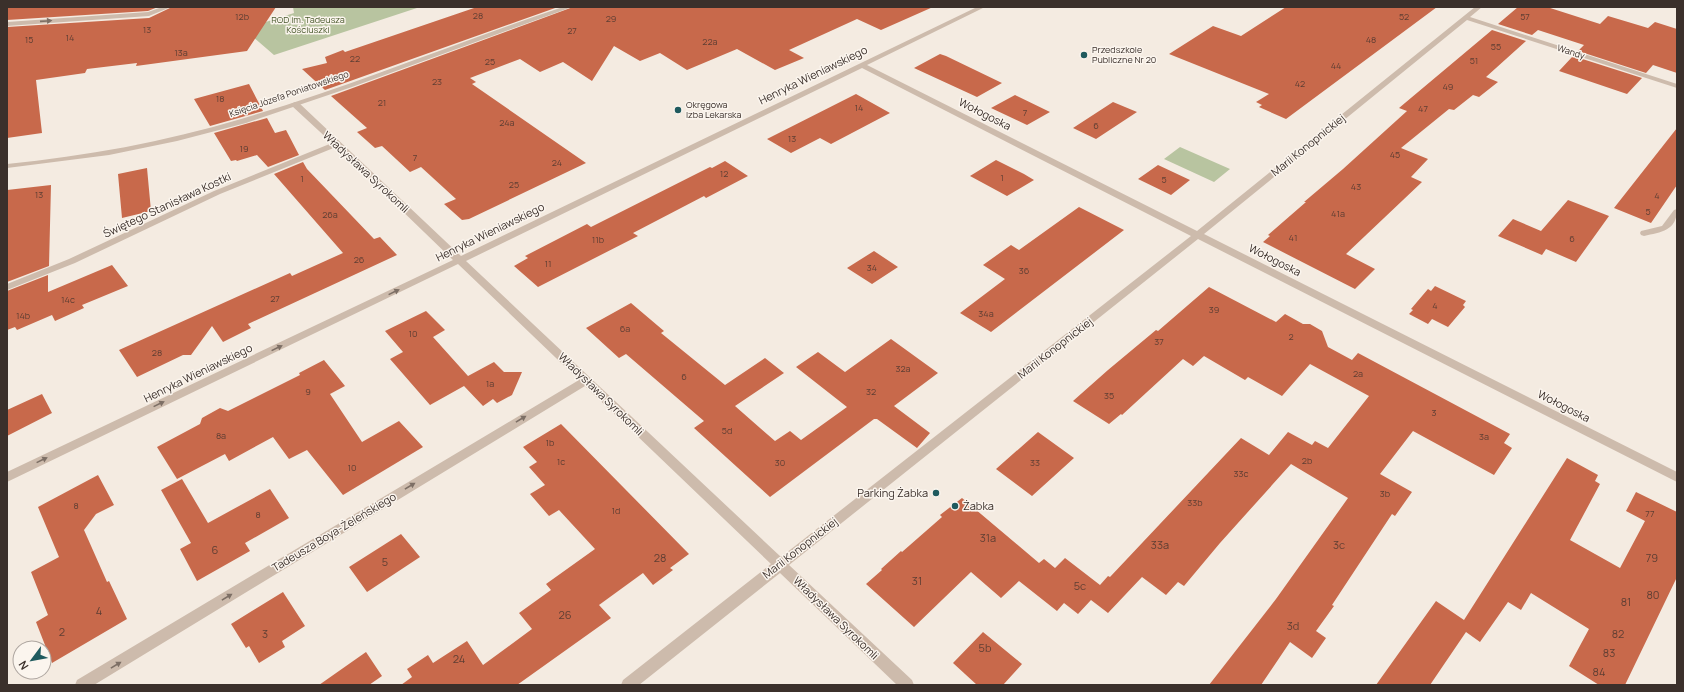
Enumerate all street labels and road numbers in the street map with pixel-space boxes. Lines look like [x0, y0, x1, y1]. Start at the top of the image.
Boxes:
street label: Henryka Wieniawskiego [756, 41, 870, 107]
street label: Wandy [1556, 41, 1587, 62]
street label: Księcia Józefa Poniatowskiego [227, 67, 350, 120]
street label: Wołogoska [956, 94, 1014, 133]
street label: Marii Konopnickiej [1268, 110, 1348, 179]
street label: Władysława Syrokomli [320, 128, 413, 216]
street label: Świętego Stanisława Kostki [101, 168, 233, 241]
street label: Henryka Wieniawskiego [433, 198, 547, 264]
street label: Wołogoska [1246, 240, 1304, 279]
street label: Marii Konopnickiej [1014, 314, 1095, 382]
street label: Henryka Wieniawskiego [141, 339, 255, 405]
street label: Władysława Syrokomli [555, 349, 647, 438]
street label: Wołogoska [1535, 386, 1593, 425]
street label: Tadeusza Boya-Żeleńskiego [269, 488, 399, 575]
street label: Marii Konopnickiej [759, 514, 840, 582]
street label: Władysława Syrokomli [790, 573, 882, 662]

